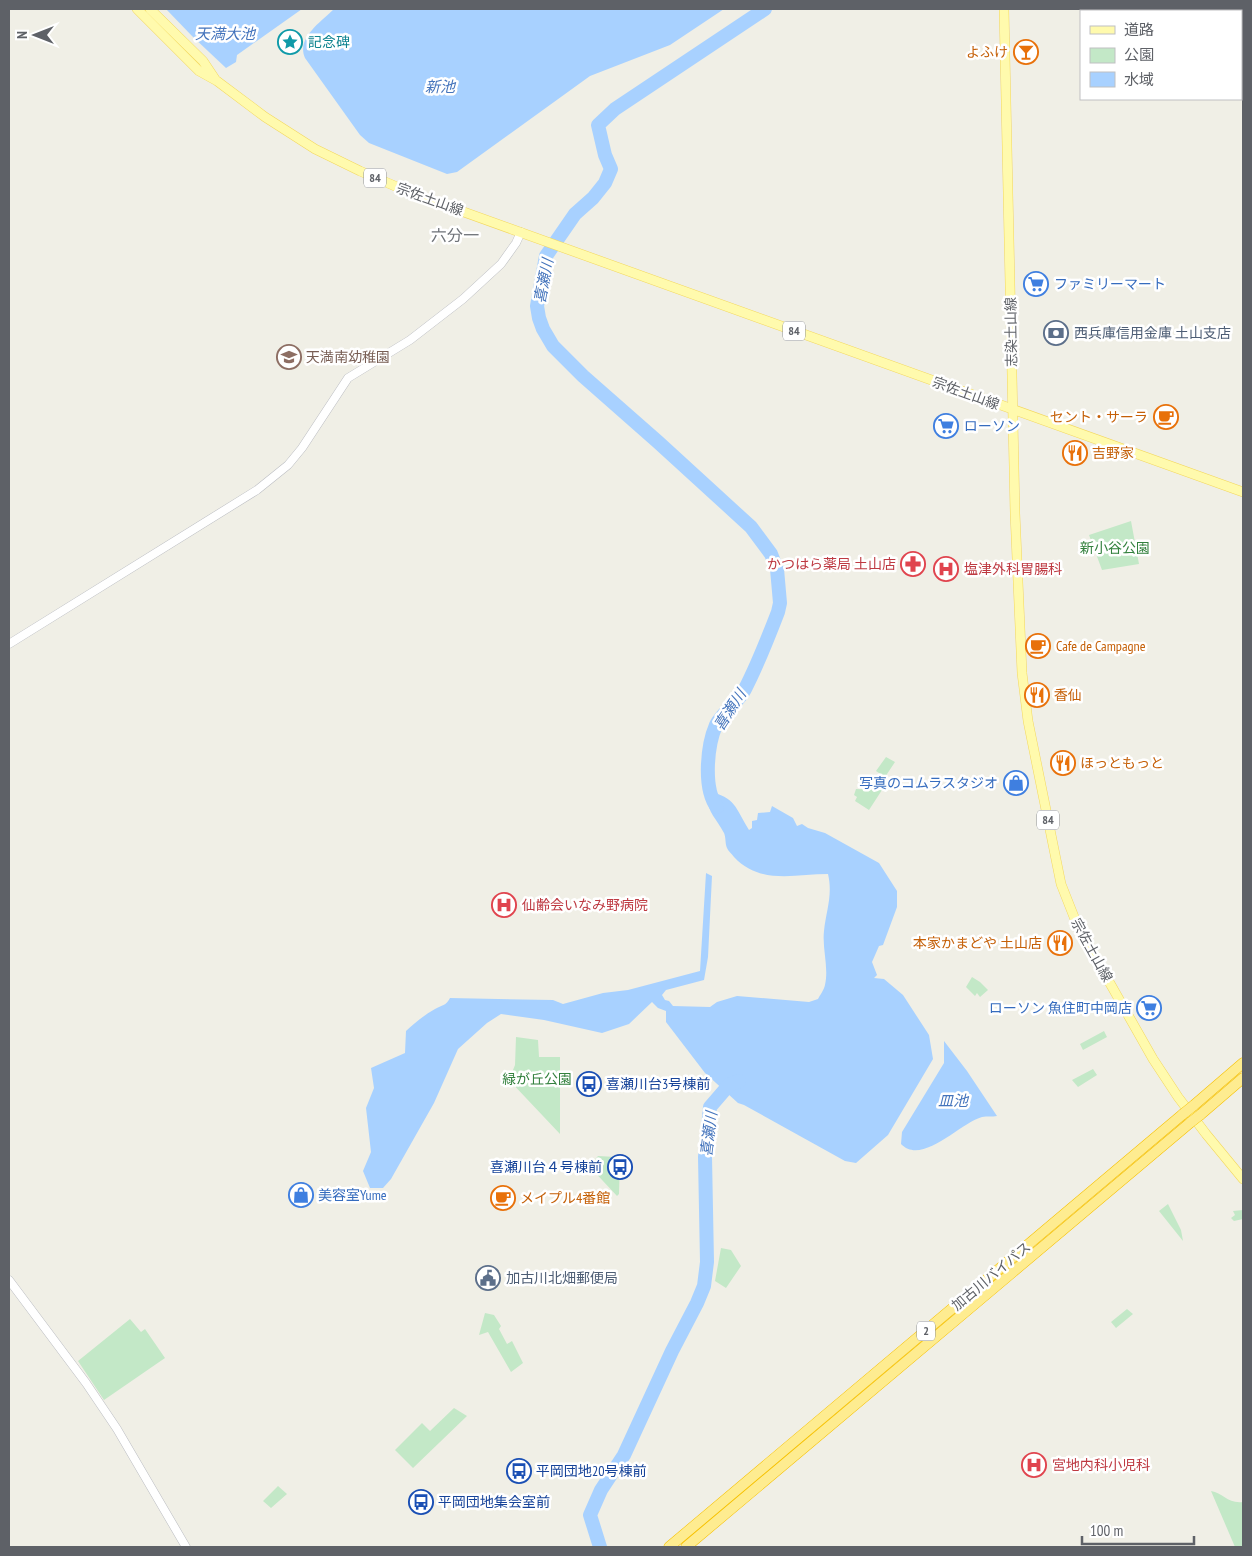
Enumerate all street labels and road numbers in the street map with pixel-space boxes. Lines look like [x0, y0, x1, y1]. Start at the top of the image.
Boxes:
road number: 84 [364, 168, 386, 188]
street label: 宗佐土山線 [394, 179, 466, 219]
street label: 志染土山線 [1001, 297, 1021, 367]
road number: 84 [783, 322, 805, 341]
street label: 宗佐土山線 [930, 373, 1002, 413]
road number: 84 [1037, 810, 1059, 830]
street label: 宗佐土山線 [1067, 915, 1117, 985]
street label: 加古川バイパス [948, 1238, 1034, 1314]
road number: 2 [917, 1322, 935, 1340]

